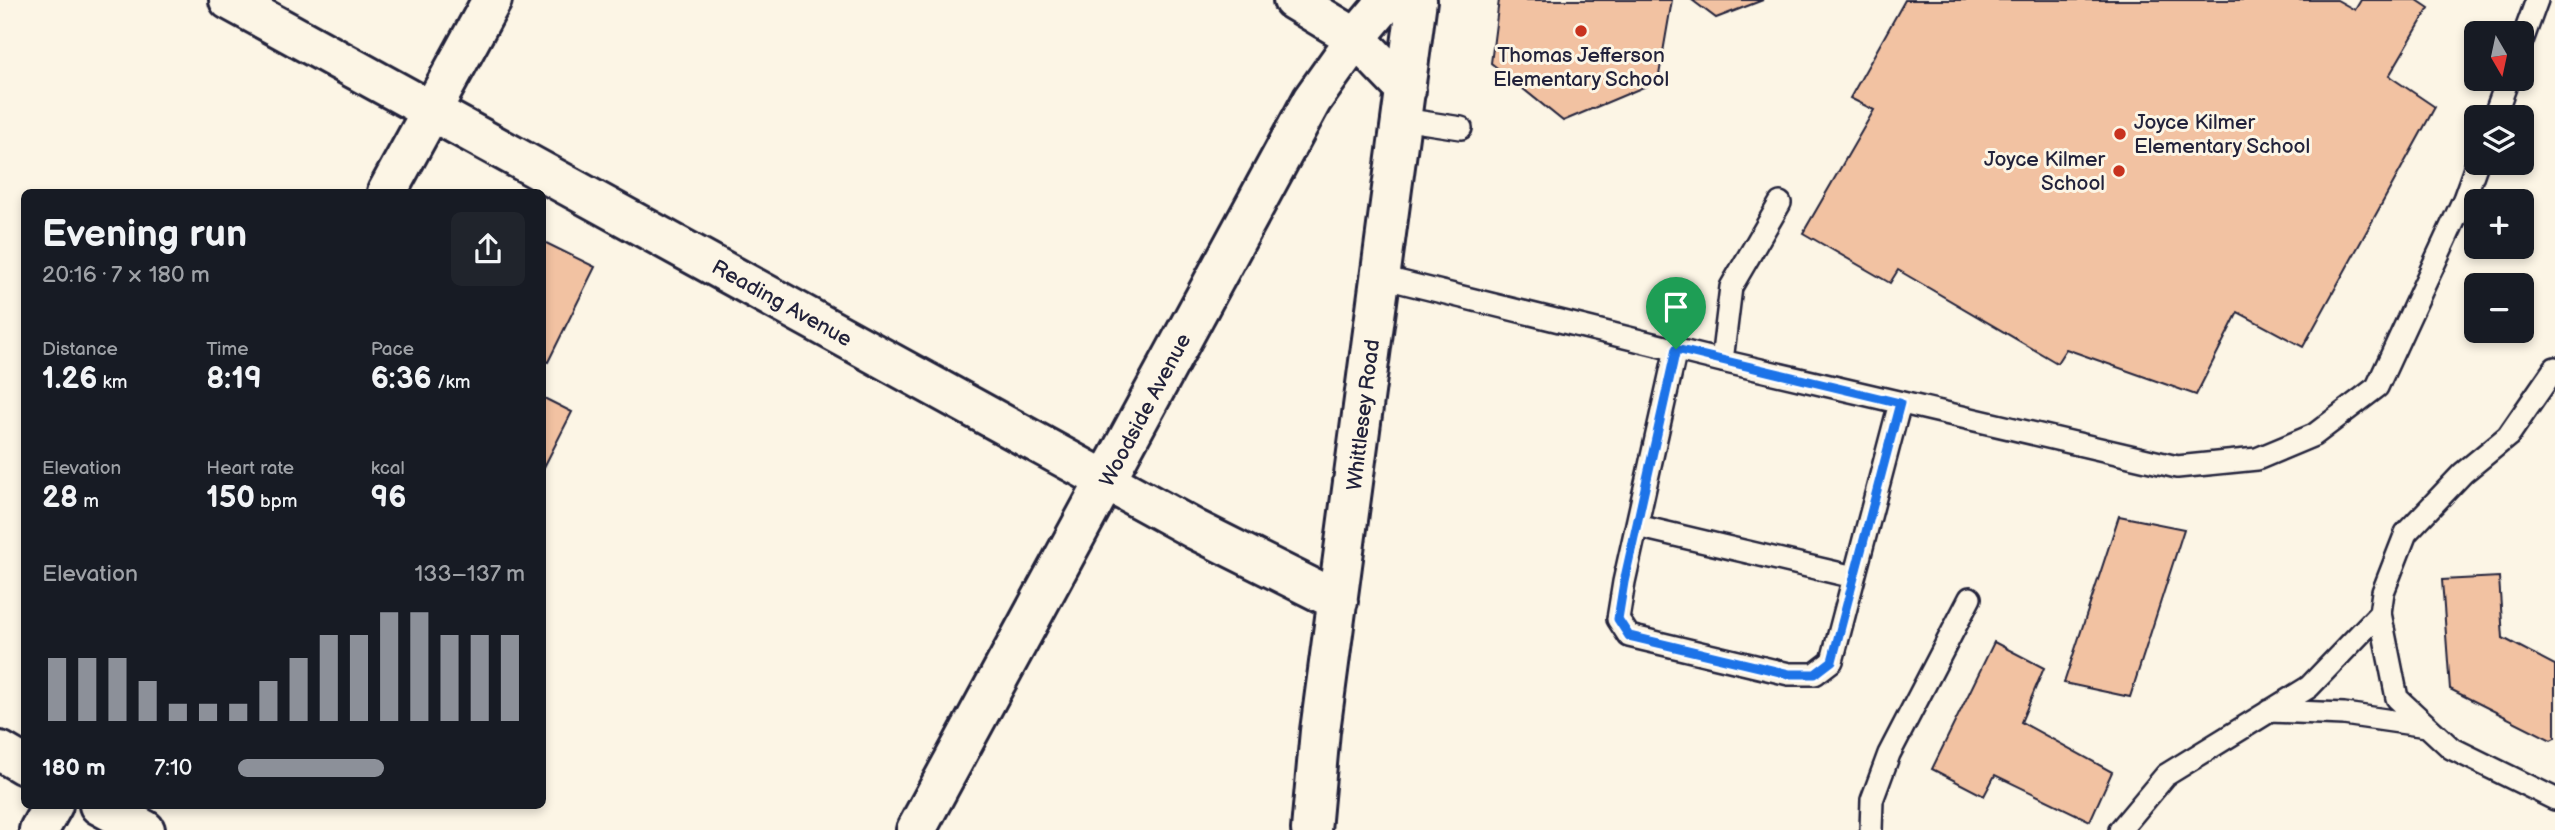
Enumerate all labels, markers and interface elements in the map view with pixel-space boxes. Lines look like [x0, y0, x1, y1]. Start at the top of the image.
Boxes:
north arrow [2464, 21, 2534, 91]
map controls [2464, 21, 2534, 343]
marker: Thomas Jefferson Elementary School [1573, 23, 1589, 39]
place label: Thomas Jefferson Elementary School [1493, 43, 1669, 92]
button: layers [2464, 105, 2534, 175]
place label: Joyce Kilmer Elementary School [2134, 110, 2310, 159]
marker: Joyce Kilmer Elementary School [2112, 126, 2128, 142]
place label: Joyce Kilmer School [1984, 147, 2105, 196]
marker: Joyce Kilmer School [2111, 163, 2127, 179]
button: + [2464, 189, 2534, 259]
text: Evening run [42, 212, 247, 257]
button: share [451, 212, 525, 286]
street label: Reading Avenue [707, 255, 856, 352]
text: 20:16 · 7 × 180 m [42, 261, 210, 289]
button: − [2464, 273, 2534, 343]
pin [1646, 277, 1706, 349]
icon: arrive [1657, 288, 1695, 326]
street label: Woodside Avenue [1095, 329, 1196, 491]
text: Distance [42, 338, 118, 361]
text: Time [206, 338, 248, 361]
text: Pace [371, 338, 414, 361]
street label: Whittlesey Road [1342, 338, 1385, 492]
text: 1.26 [42, 361, 97, 397]
text: 8:19 [206, 361, 262, 397]
text: 6:36 [371, 361, 432, 397]
text: km [97, 371, 128, 394]
text: /km [432, 371, 471, 394]
text: Elevation [42, 457, 121, 480]
text: Heart rate [206, 457, 294, 480]
text: kcal [371, 457, 405, 480]
text: 28 [42, 480, 78, 516]
text: 150 [206, 480, 255, 516]
text: 96 [371, 480, 406, 516]
text: m [78, 490, 99, 513]
text: bpm [255, 490, 298, 513]
text: Elevation [42, 560, 138, 588]
text: 133–137 m [414, 560, 525, 588]
text: 180 m [42, 754, 106, 782]
text: 7:10 [154, 754, 192, 782]

